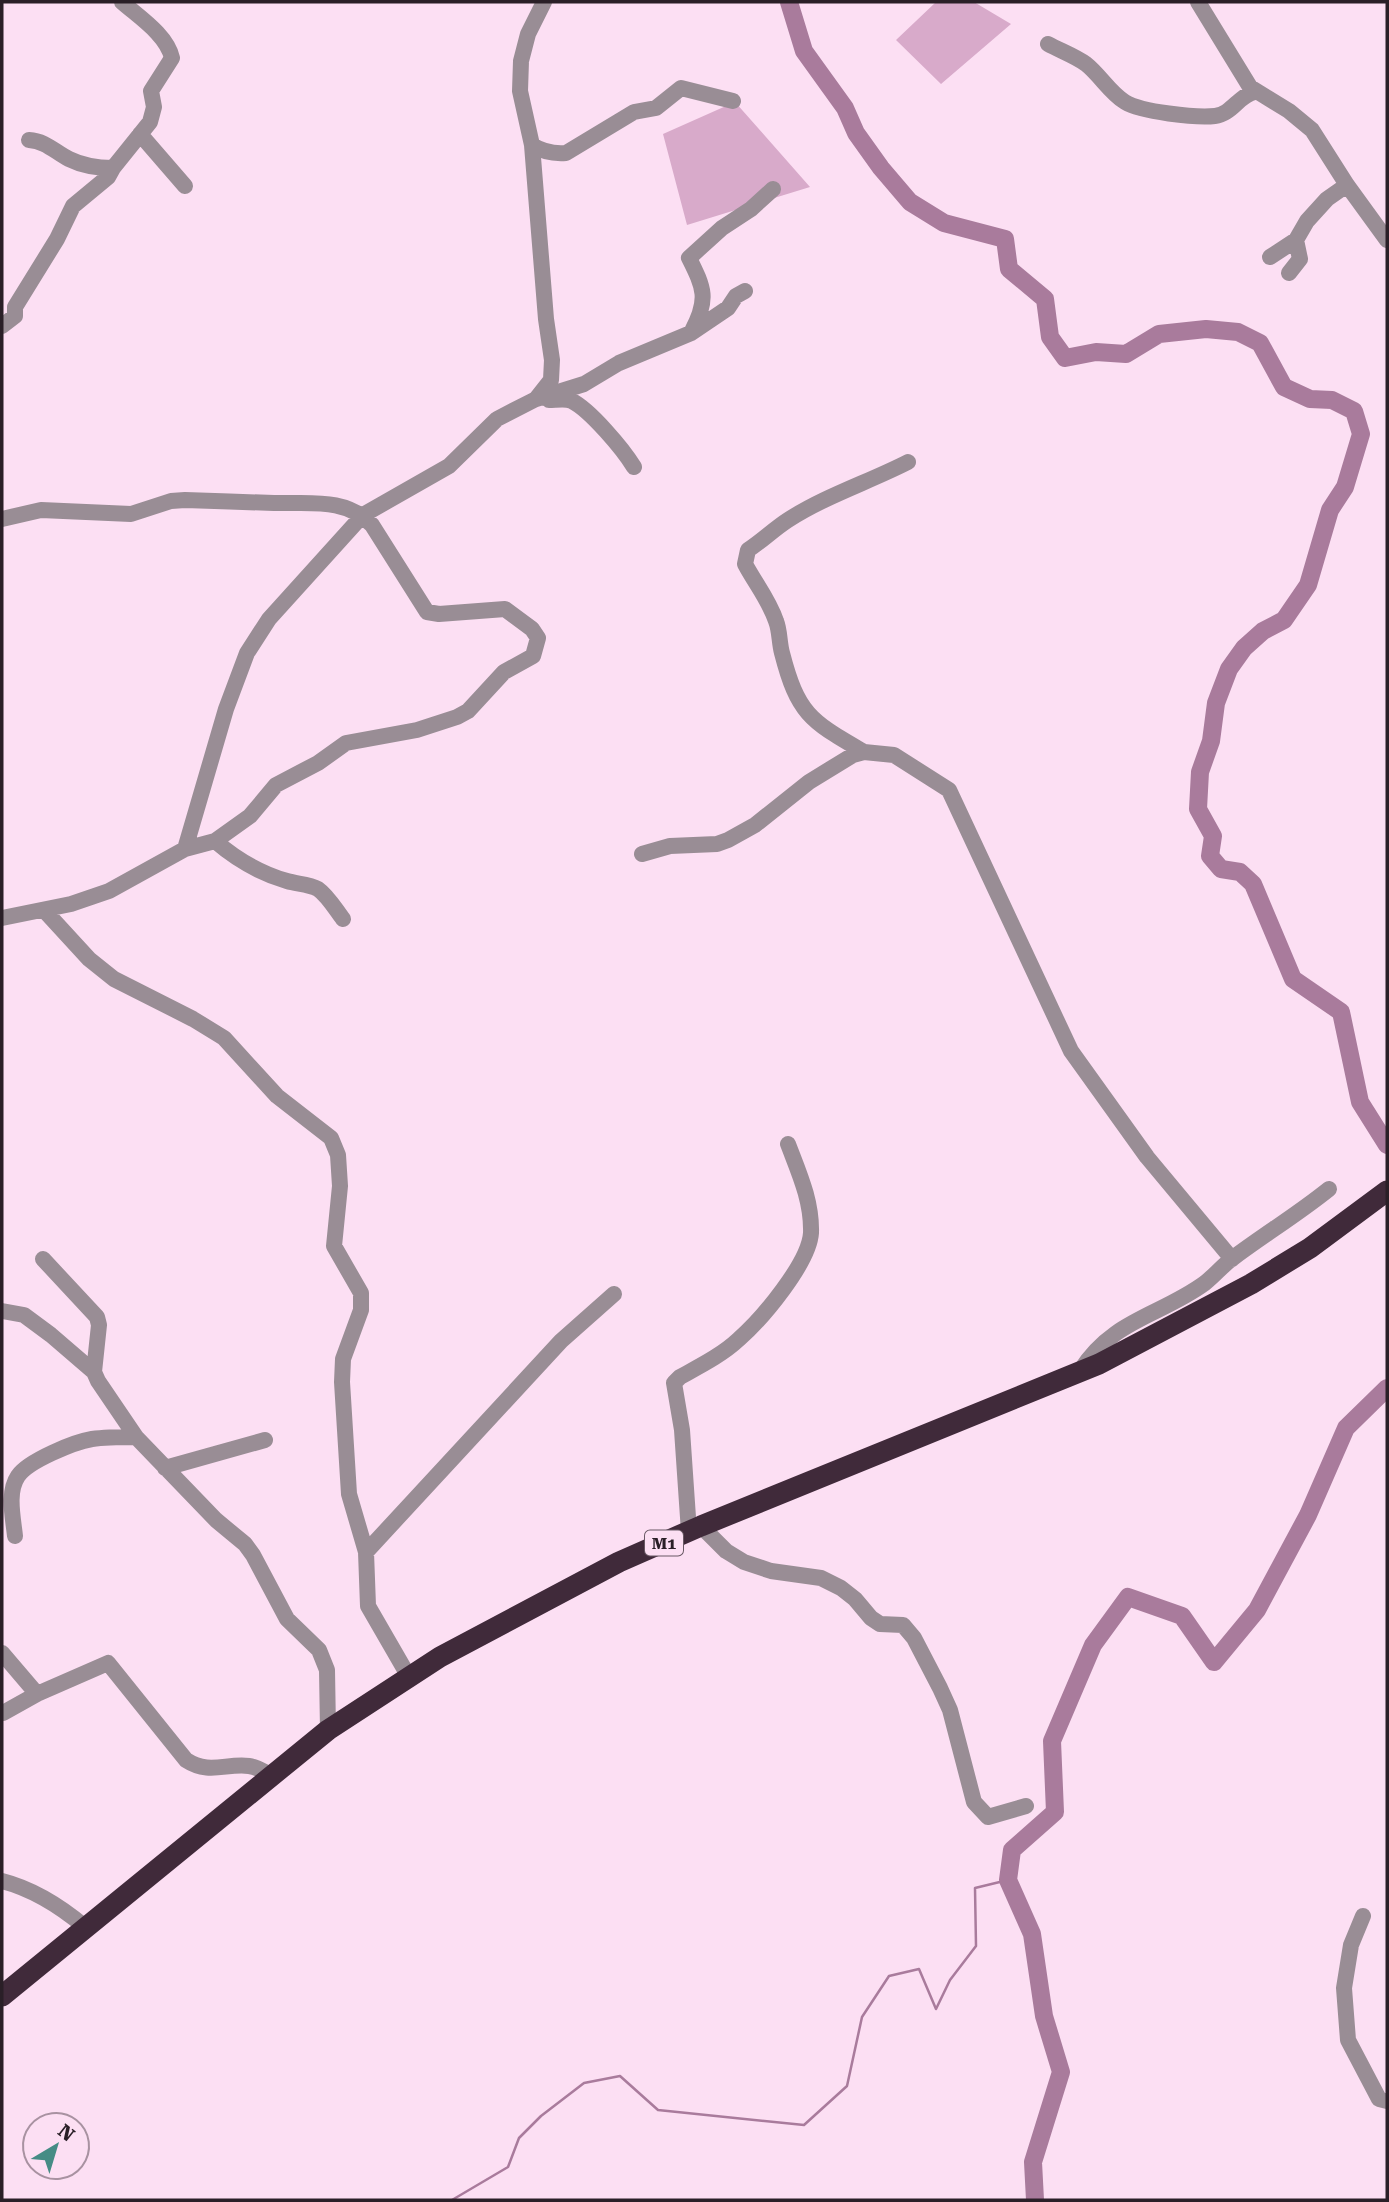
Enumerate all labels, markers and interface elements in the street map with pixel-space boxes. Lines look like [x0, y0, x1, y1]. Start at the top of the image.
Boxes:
road number: M1 [645, 1530, 683, 1555]
north arrow [21, 2111, 91, 2181]
text: N [53, 2119, 79, 2147]

